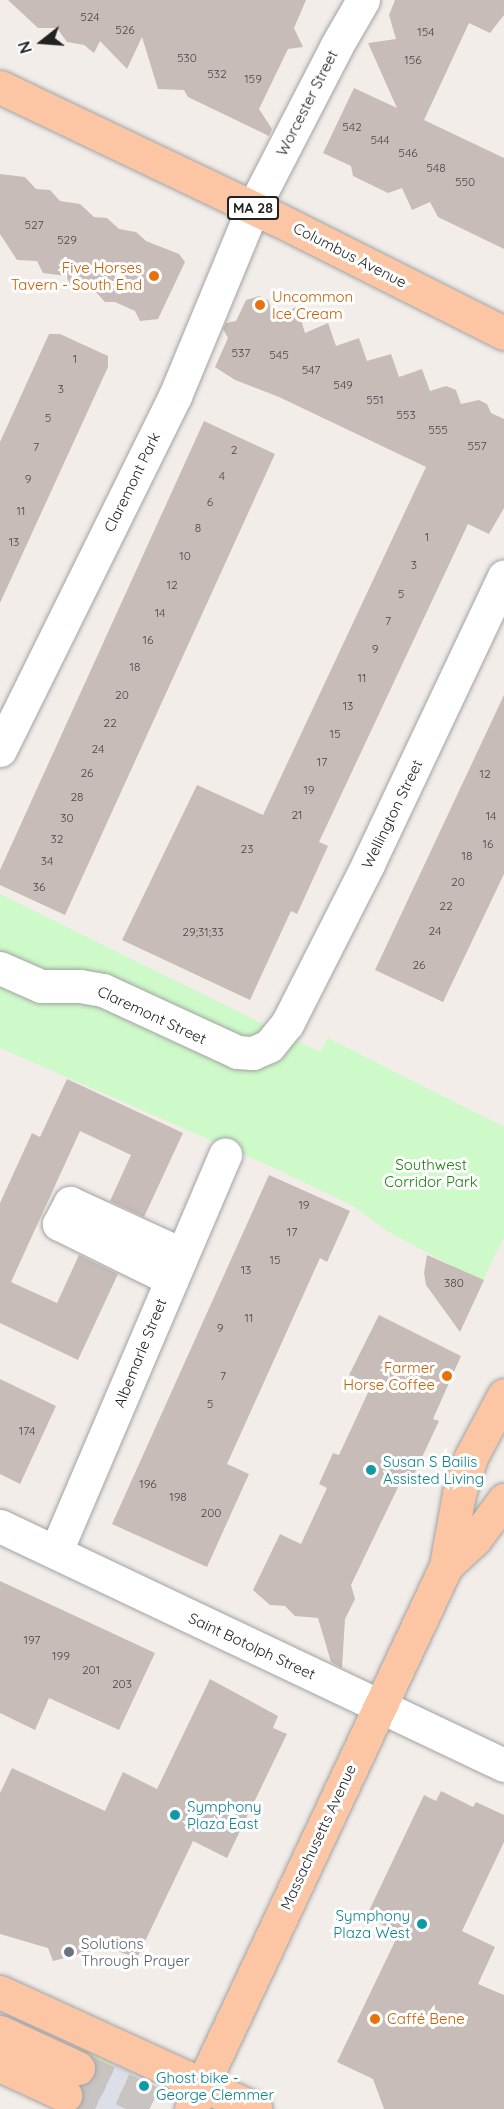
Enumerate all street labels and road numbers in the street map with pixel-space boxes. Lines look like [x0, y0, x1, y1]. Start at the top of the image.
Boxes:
street label: Worcester Street [273, 47, 341, 159]
road number: MA 28 [226, 197, 280, 219]
street label: Columbus Avenue [290, 219, 410, 291]
street label: Claremont Park [100, 429, 164, 535]
street label: Wellington Street [358, 757, 426, 871]
street label: Claremont Street [95, 982, 209, 1048]
street label: Albemarle Street [110, 1296, 170, 1410]
street label: Saint Botolph Street [186, 1609, 318, 1683]
street label: Massachusetts Avenue [276, 1762, 360, 1912]

